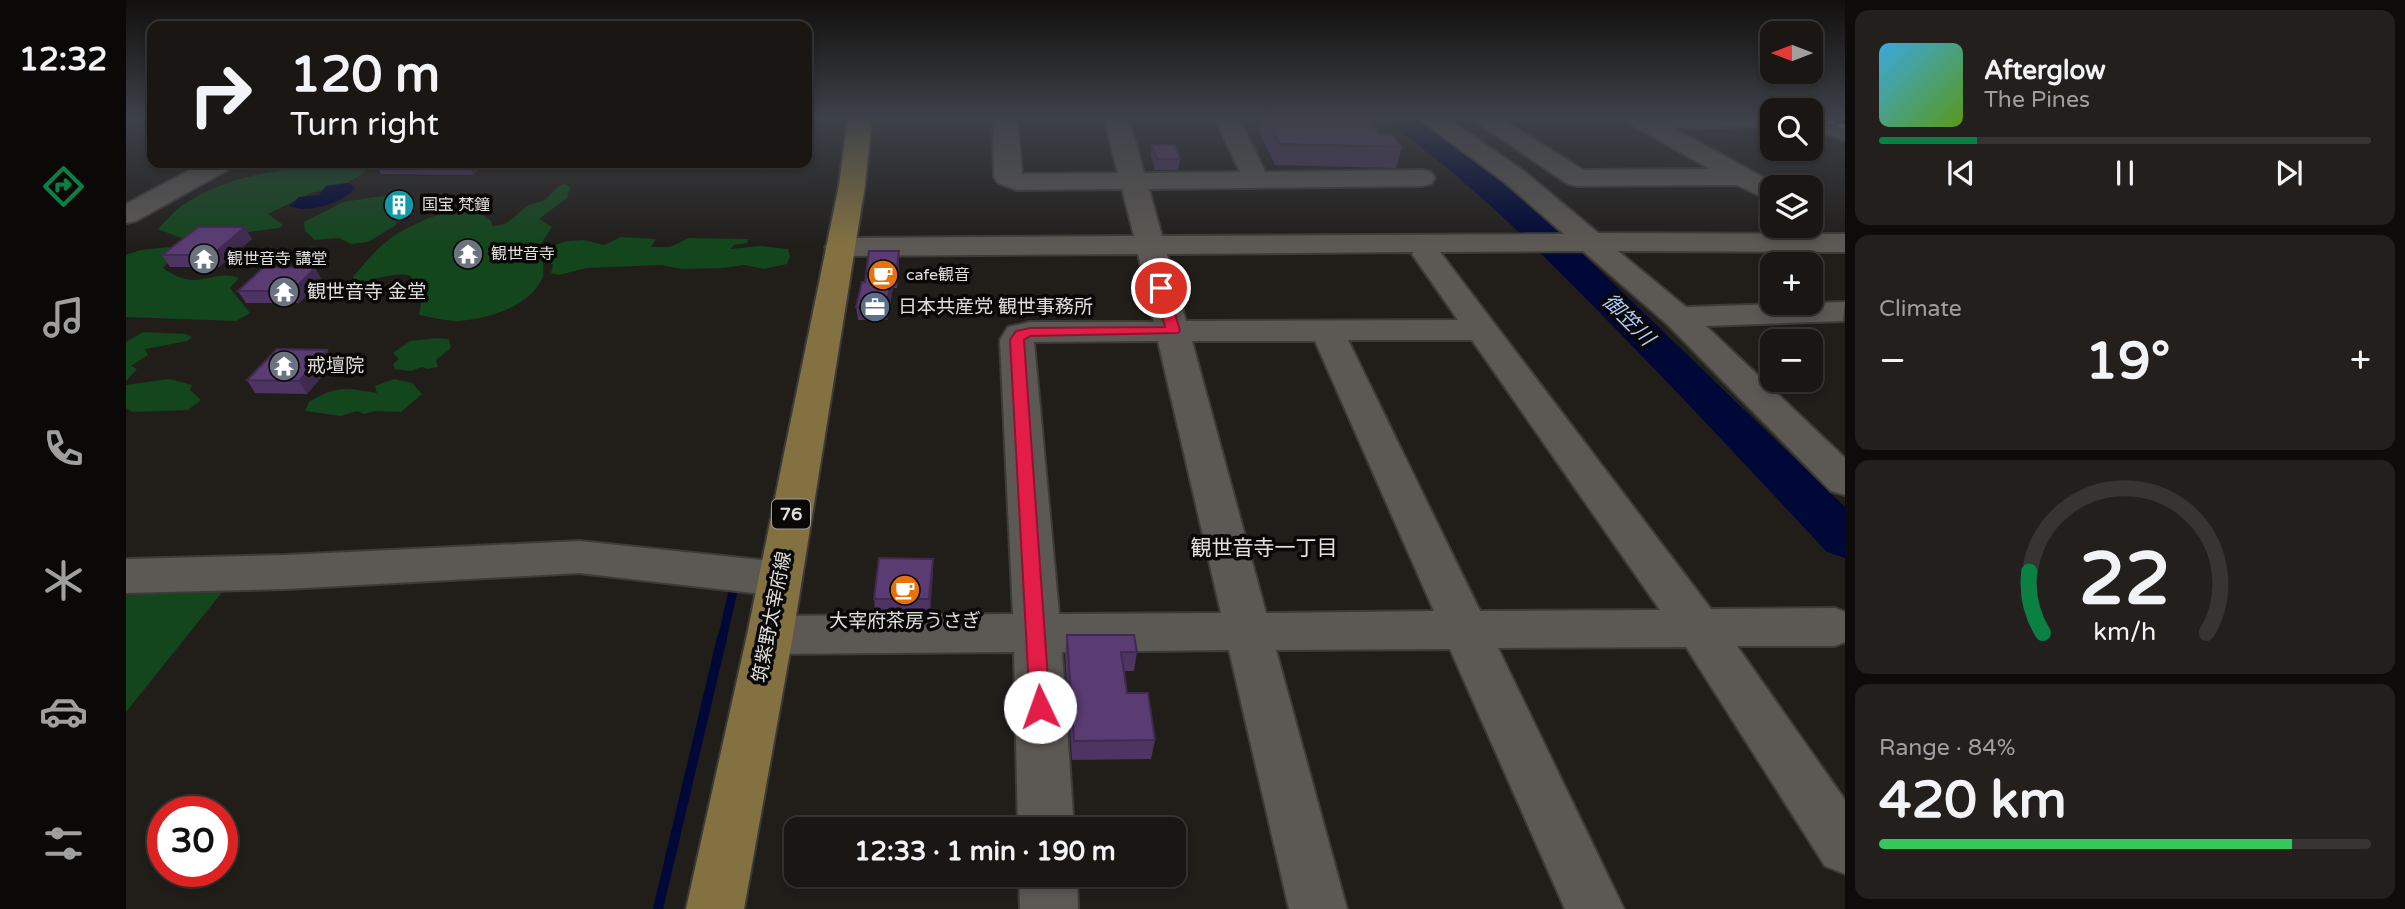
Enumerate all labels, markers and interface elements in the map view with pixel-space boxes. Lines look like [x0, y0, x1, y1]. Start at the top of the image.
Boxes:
north arrow [1760, 21, 1824, 84]
map controls [1760, 21, 1823, 392]
text: 12:32 [19, 41, 107, 79]
text: 120 m [290, 46, 440, 105]
icon: right [175, 49, 266, 140]
text: Afterglow [1984, 55, 2106, 86]
text: The Pines [1984, 86, 2090, 114]
button: search [1760, 98, 1823, 161]
text: Turn right [290, 106, 439, 144]
icon: previous [1942, 154, 1980, 192]
icon: pause [2106, 154, 2144, 192]
icon: next [2270, 154, 2308, 192]
icon: directions [39, 162, 88, 211]
button: layers [1760, 175, 1823, 238]
building icon: 国宝 梵鐘 [382, 188, 416, 222]
place label: 国宝 梵鐘 [422, 195, 490, 215]
temple icon: 観世音寺 [451, 237, 485, 271]
temple icon: 観世音寺 講堂 [187, 242, 221, 276]
place label: 観世音寺 [491, 244, 555, 264]
place label: 観世音寺 講堂 [227, 249, 327, 269]
button: + [1760, 252, 1823, 315]
cafe icon: cafe観音 [866, 258, 900, 292]
pin [1131, 258, 1191, 318]
place label: cafe観音 [906, 265, 970, 285]
icon: arrive [1142, 269, 1180, 307]
temple icon: 観世音寺 金堂 [267, 275, 301, 309]
place label: 観世音寺 金堂 [307, 281, 426, 303]
water label: 御笠川 [1597, 289, 1661, 353]
office icon: 日本共産党 観世事務所 [858, 290, 892, 324]
icon: music [39, 293, 88, 342]
text: Climate [1879, 295, 1962, 323]
place label: 日本共産党 観世事務所 [898, 296, 1093, 318]
button: − [1760, 329, 1823, 392]
text: 19° [2085, 330, 2170, 393]
text: − [1879, 338, 1906, 384]
text: + [2350, 338, 2371, 384]
temple icon: 戒壇院 [267, 349, 301, 383]
place label: 戒壇院 [307, 355, 364, 377]
icon: phone [39, 424, 88, 473]
road number: 76 [772, 500, 810, 528]
district label: 観世音寺一丁目 [1191, 536, 1338, 561]
text: 22 [2079, 536, 2171, 624]
street label: 筑紫野太宰府線 [749, 550, 795, 684]
icon: climate [39, 556, 88, 605]
cafe icon: 大宰府茶房うさぎ [888, 573, 922, 607]
place label: 大宰府茶房うさぎ [829, 610, 981, 632]
text: km/h [2094, 617, 2156, 647]
position arrow [1003, 670, 1077, 744]
icon: car [39, 687, 88, 736]
text: Range · 84% [1879, 734, 2015, 762]
text: 420 km [1879, 769, 2067, 832]
speed limit sign: 30 [147, 796, 238, 887]
icon: filters [39, 819, 88, 868]
text: 12:33 · 1 min · 190 m [854, 836, 1116, 867]

